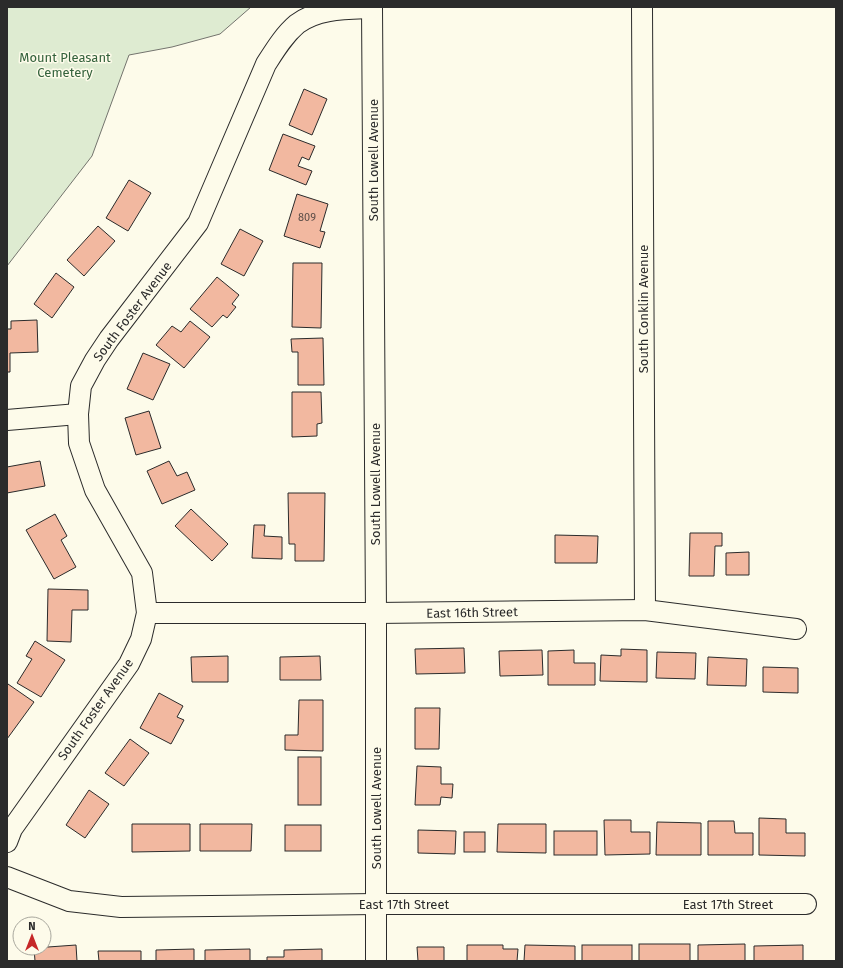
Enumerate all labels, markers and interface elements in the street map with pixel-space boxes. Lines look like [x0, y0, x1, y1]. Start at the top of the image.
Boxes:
park label: Mount Pleasant Cemetery [19, 50, 111, 80]
street label: South Lowell Avenue [366, 99, 381, 221]
house number: 809 [298, 211, 316, 224]
street label: South Conklin Avenue [636, 245, 651, 373]
street label: South Foster Avenue [90, 259, 175, 364]
street label: South Lowell Avenue [368, 423, 383, 545]
street label: East 16th Street [426, 604, 518, 621]
street label: South Foster Avenue [55, 656, 136, 763]
street label: South Lowell Avenue [369, 747, 384, 869]
street label: East 17th Street [359, 897, 449, 912]
street label: East 17th Street [683, 897, 773, 912]
north arrow [12, 916, 52, 956]
text: N [28, 920, 36, 933]

